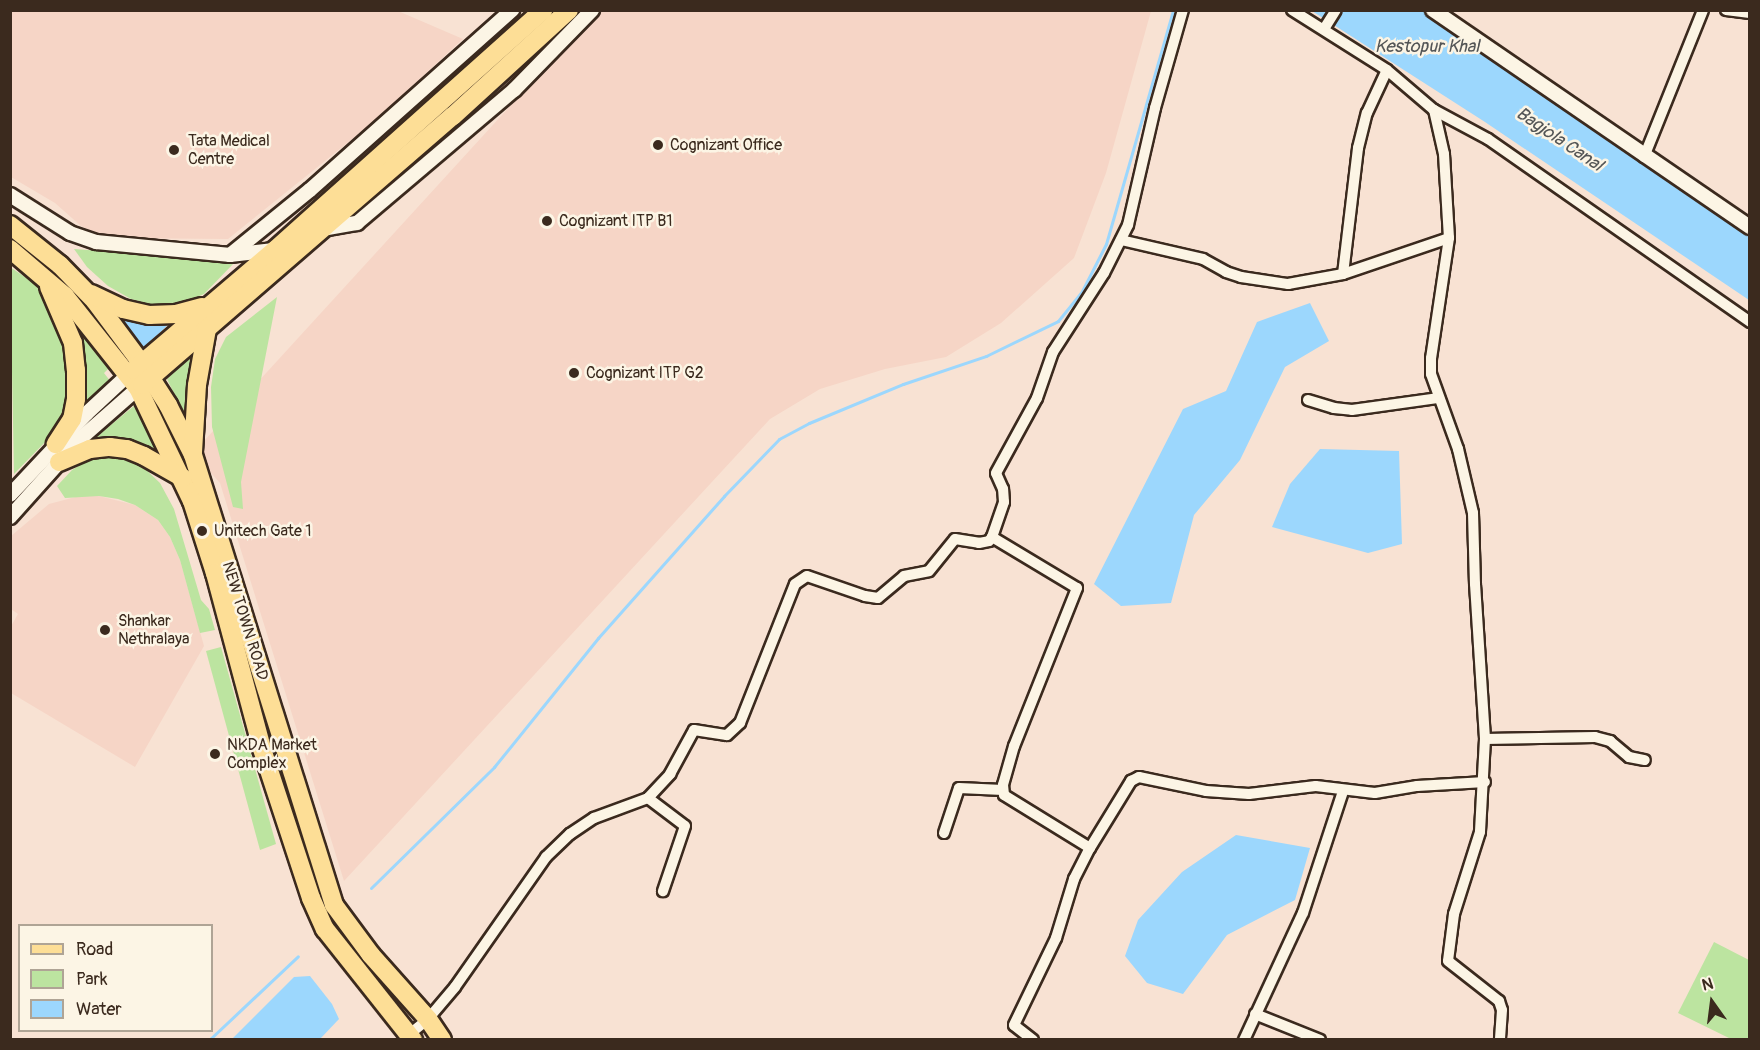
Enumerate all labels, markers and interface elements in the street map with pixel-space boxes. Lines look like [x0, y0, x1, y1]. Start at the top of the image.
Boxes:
water label: Kestopur Khal [1375, 36, 1479, 58]
water label: Bagjola Canal [1512, 103, 1606, 177]
place label: Tata Medical Centre [188, 131, 270, 169]
place label: Cognizant Office [670, 135, 782, 155]
marker: Cognizant Office [651, 138, 665, 152]
marker: Tata Medical Centre [165, 141, 183, 159]
place label: Cognizant ITP B1 [559, 211, 673, 231]
marker: Cognizant ITP B1 [540, 214, 554, 228]
place label: Cognizant ITP G2 [586, 363, 704, 383]
marker: Cognizant ITP G2 [567, 366, 581, 380]
place label: Unitech Gate 1 [214, 521, 312, 541]
marker: Unitech Gate 1 [195, 524, 209, 538]
street label: NEW TOWN ROAD [218, 559, 272, 683]
place label: Shankar Nethralaya [118, 611, 189, 649]
marker: Shankar Nethralaya [96, 621, 114, 639]
place label: NKDA Market Complex [227, 735, 317, 773]
marker: NKDA Market Complex [208, 747, 222, 761]
legend [18, 924, 213, 1032]
text: Road [76, 938, 113, 961]
text: Park [76, 968, 108, 991]
north arrow [1682, 972, 1742, 1032]
text: N [1700, 974, 1715, 996]
text: Water [76, 998, 122, 1021]

